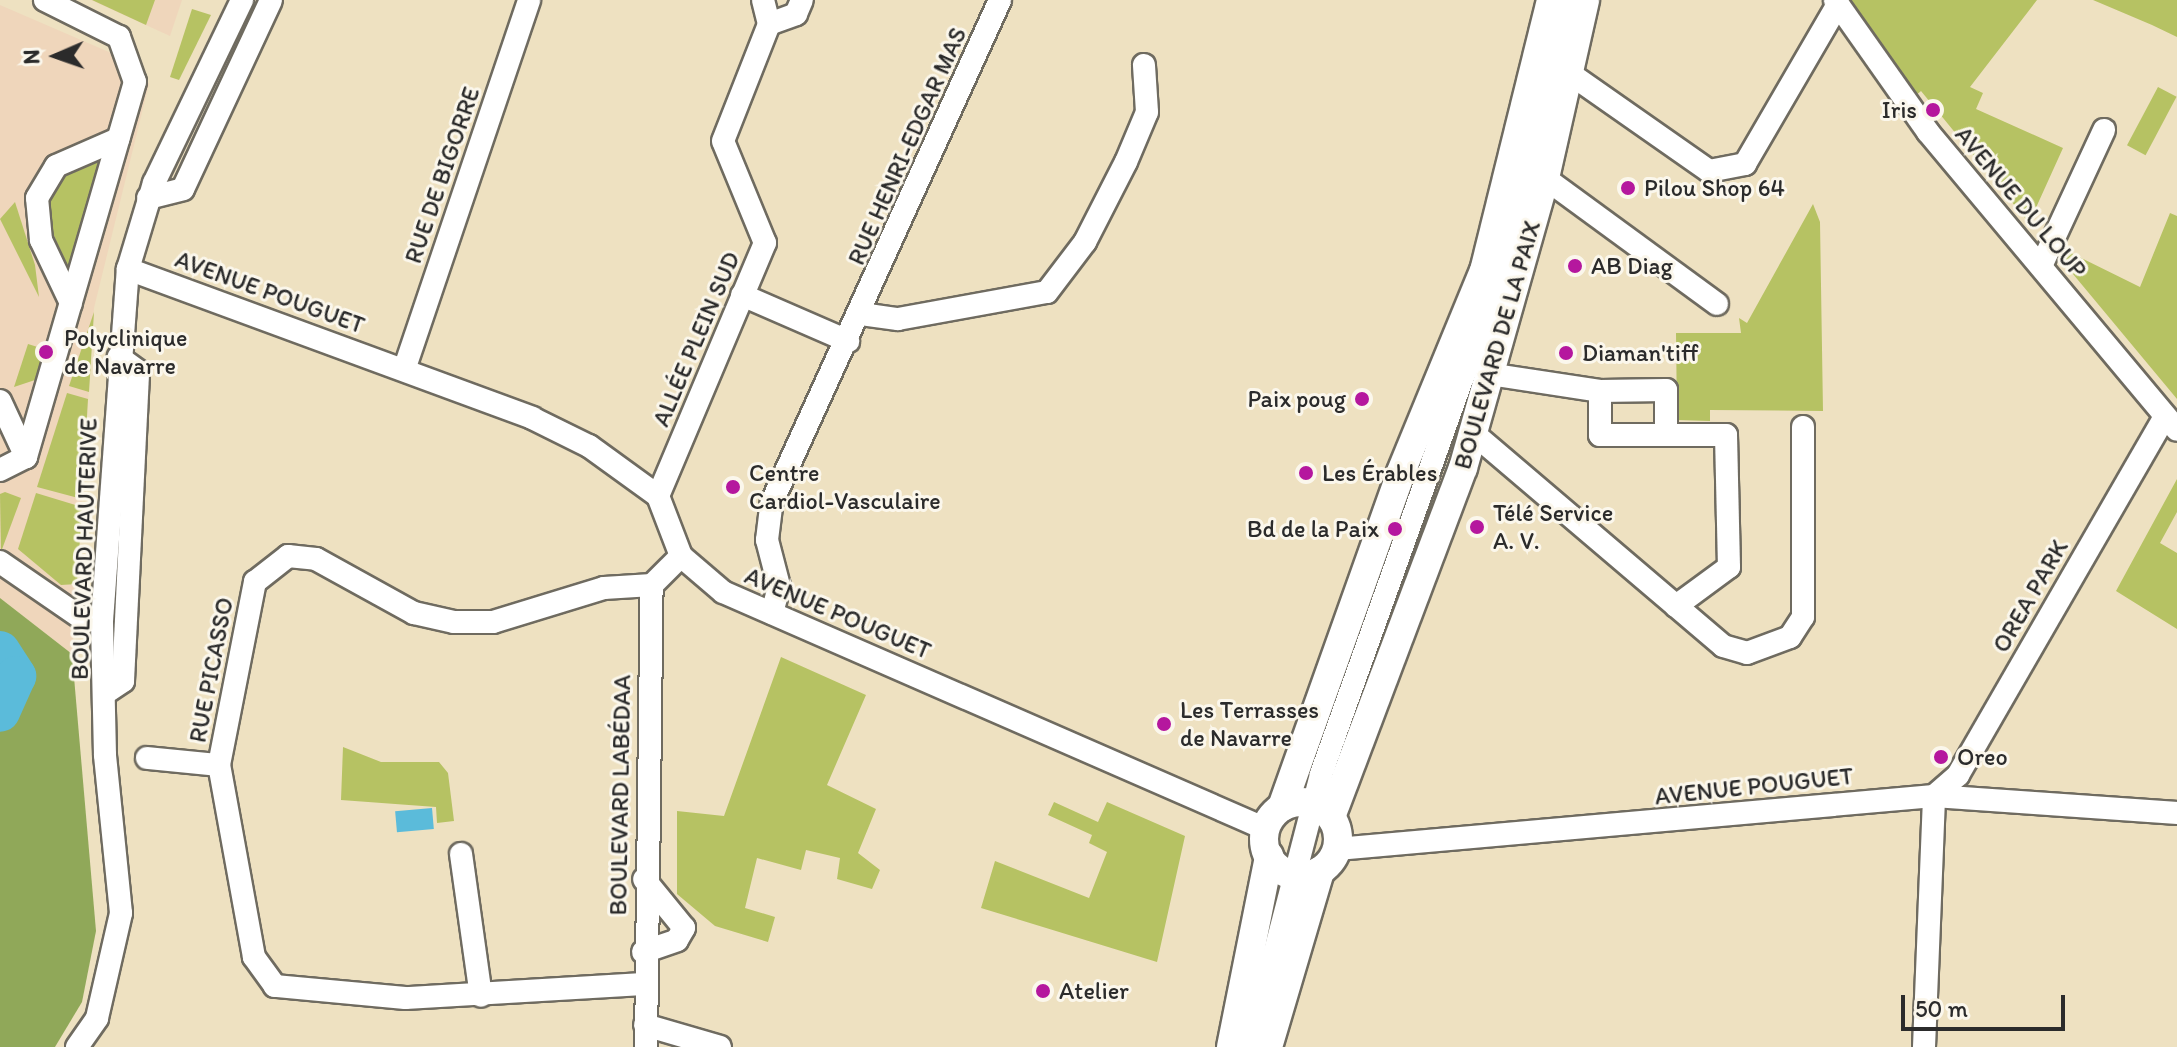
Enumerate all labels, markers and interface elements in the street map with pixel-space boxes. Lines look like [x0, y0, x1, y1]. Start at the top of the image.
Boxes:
north arrow [16, 16, 96, 96]
street label: RUE HENRI-EDGAR MAS [842, 24, 972, 268]
text: N [18, 49, 45, 65]
street label: RUE DE BIGORRE [398, 83, 486, 267]
place label: Iris [1882, 96, 1917, 124]
marker: Iris [1924, 101, 1942, 119]
street label: AVENUE DU LOUP [1949, 120, 2093, 284]
place label: Pilou Shop 64 [1644, 174, 1785, 202]
marker: Pilou Shop 64 [1619, 179, 1637, 197]
street label: BOULEVARD DE LA PAIX [1448, 218, 1546, 472]
street label: AVENUE POUGUET [172, 244, 368, 340]
street label: ALLÉE PLEIN SUD [647, 249, 745, 429]
place label: AB Diag [1591, 252, 1673, 280]
marker: AB Diag [1566, 257, 1584, 275]
place label: Polyclinique de Navarre [64, 324, 187, 380]
place label: Diaman'tiff [1582, 339, 1698, 367]
marker: Polyclinique de Navarre [35, 341, 57, 363]
marker: Diaman'tiff [1557, 344, 1575, 362]
place label: Paix poug [1247, 385, 1346, 413]
marker: Paix poug [1353, 390, 1371, 408]
street label: BOULEVARD HAUTERIVE [65, 416, 103, 682]
place label: Centre Cardiol-Vasculaire [749, 459, 941, 515]
place label: Les Érables [1322, 459, 1438, 487]
marker: Les Érables [1297, 464, 1315, 482]
marker: Centre Cardiol-Vasculaire [724, 478, 742, 496]
place label: Télé Service A. V. [1493, 499, 1614, 555]
place label: Bd de la Paix [1247, 515, 1379, 543]
marker: Télé Service A. V. [1468, 518, 1486, 536]
marker: Bd de la Paix [1386, 520, 1404, 538]
street label: OREA PARK [1986, 535, 2074, 657]
street label: AVENUE POUGUET [741, 561, 935, 665]
street label: RUE PICASSO [183, 595, 239, 745]
street label: BOULEVARD LABÉDAA [603, 674, 637, 916]
place label: Les Terrasses de Navarre [1180, 696, 1316, 752]
marker: Les Terrasses de Navarre [1155, 715, 1173, 733]
place label: Oreo [1957, 743, 2008, 771]
marker: Oreo [1932, 748, 1950, 766]
street label: AVENUE POUGUET [1654, 761, 1854, 811]
place label: Atelier [1059, 977, 1129, 1005]
scale bar [1905, 979, 2069, 1029]
marker: Atelier [1034, 982, 1052, 1000]
text: 50 m [1915, 994, 1968, 1023]

